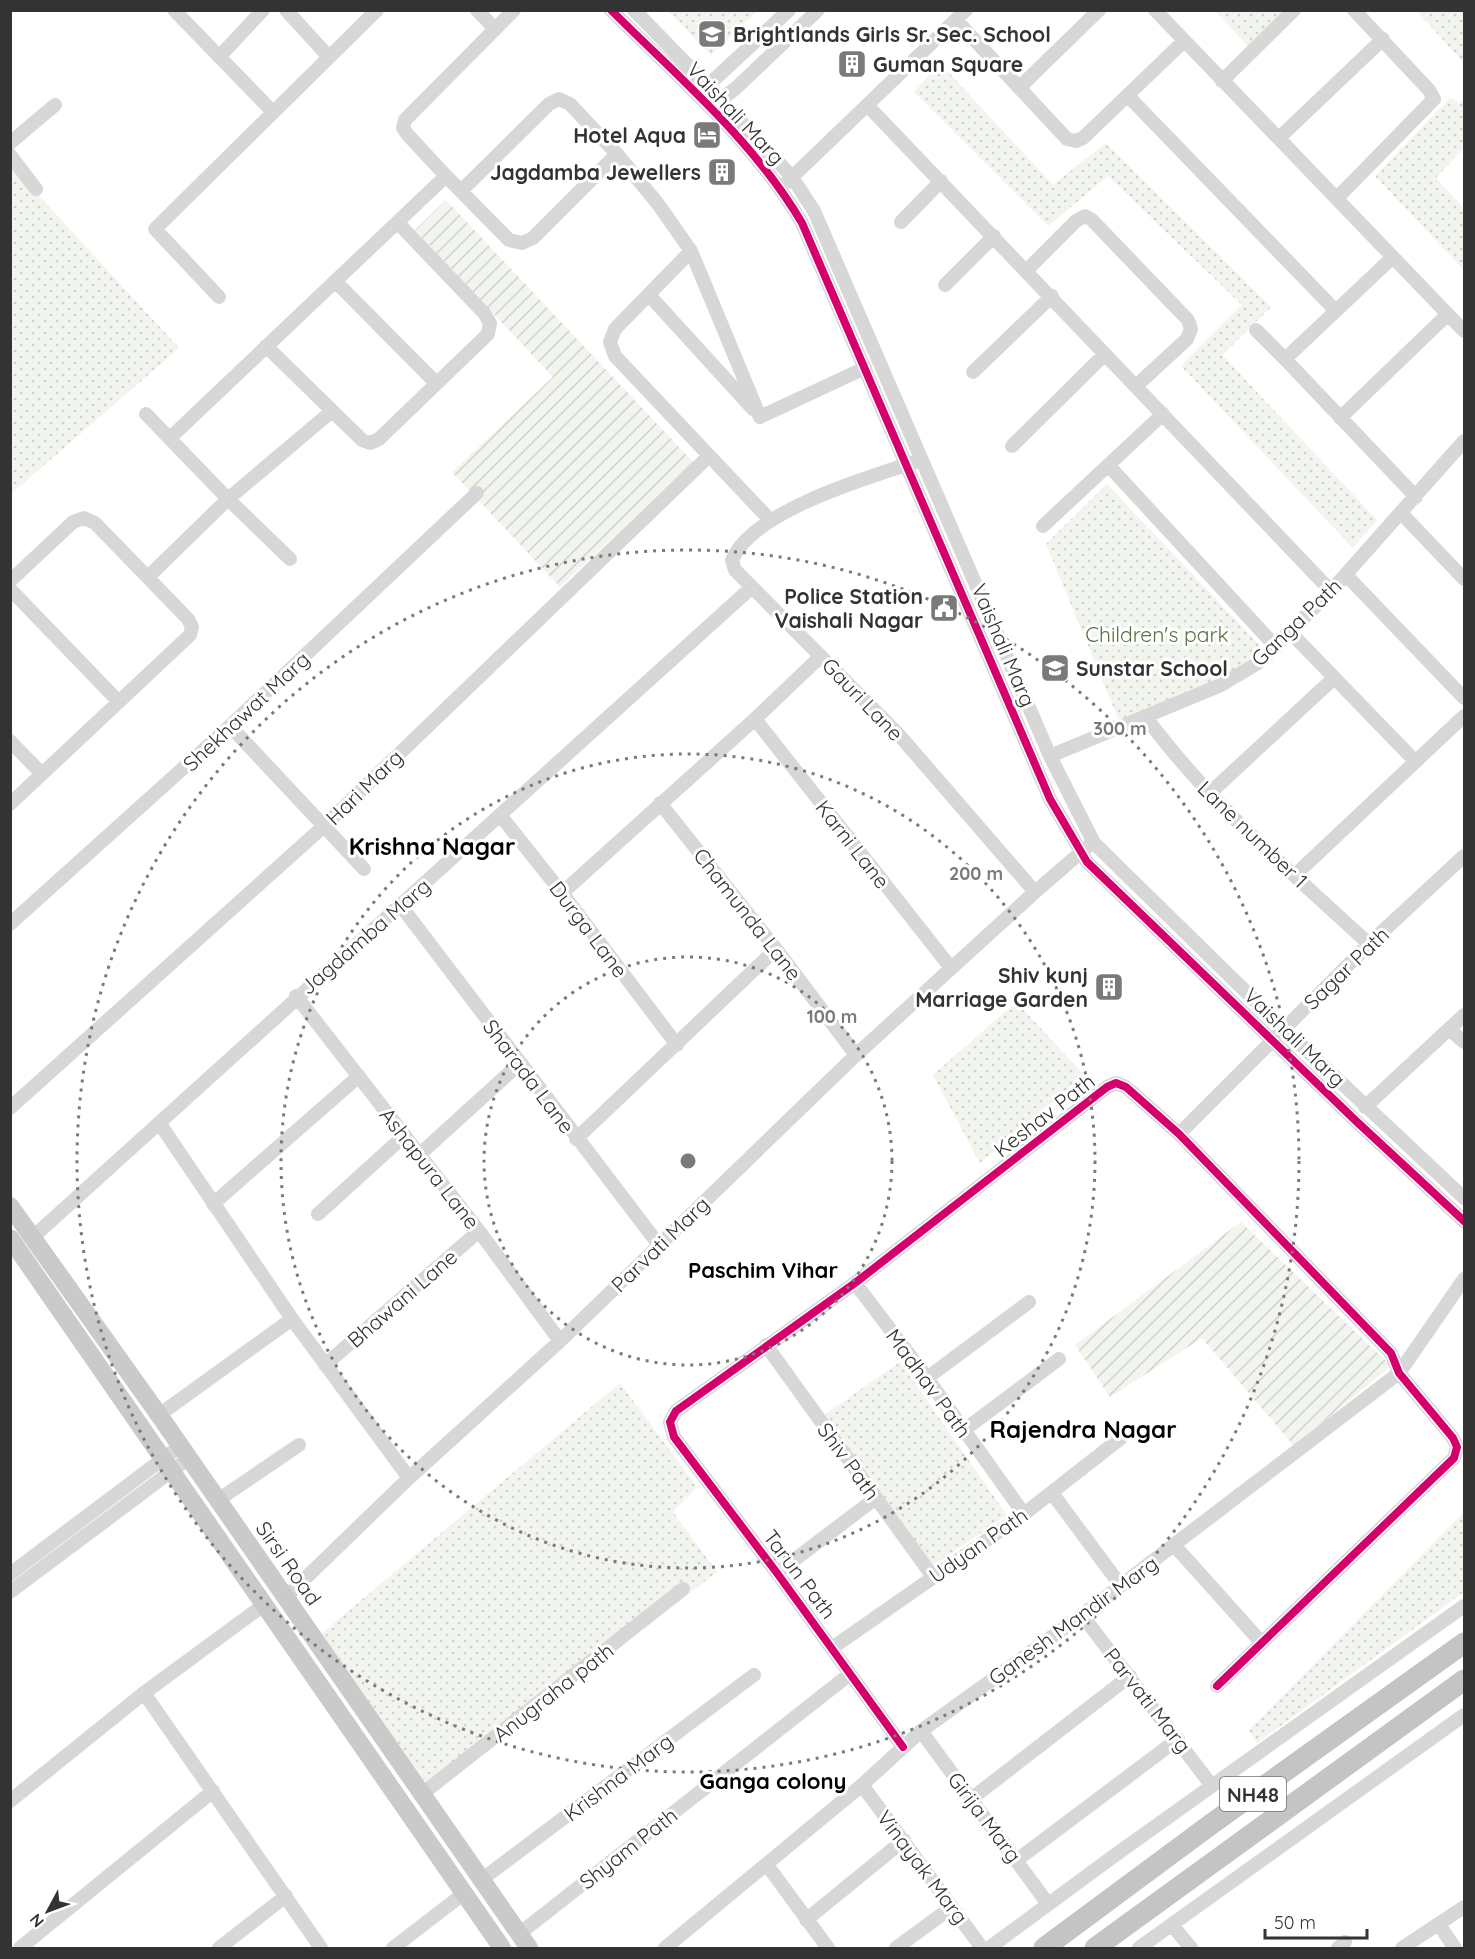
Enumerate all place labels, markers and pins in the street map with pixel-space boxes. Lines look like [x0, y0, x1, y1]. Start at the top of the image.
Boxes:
school or university icon: Brightlands Girls Sr. Sec. School [696, 18, 728, 50]
place label: Brightlands Girls Sr. Sec. School [733, 21, 1051, 47]
building icon: Guman Square [836, 48, 868, 80]
place label: Guman Square [873, 51, 1023, 77]
hotel icon: Hotel Aqua [691, 119, 723, 151]
place label: Hotel Aqua [573, 122, 686, 148]
building icon: Jagdamba Jewellers [706, 156, 738, 188]
place label: Jagdamba Jewellers [490, 159, 701, 185]
place label: Police Station Vaishali Nagar [775, 583, 923, 633]
public building icon: Police Station Vaishali Nagar [928, 592, 960, 624]
school or university icon: Sunstar School [1039, 652, 1071, 684]
place label: Sunstar School [1076, 655, 1228, 681]
place label: Shiv kunj Marriage Garden [915, 962, 1088, 1012]
building icon: Shiv kunj Marriage Garden [1093, 971, 1125, 1003]
centre of rings [678, 1151, 698, 1171]

